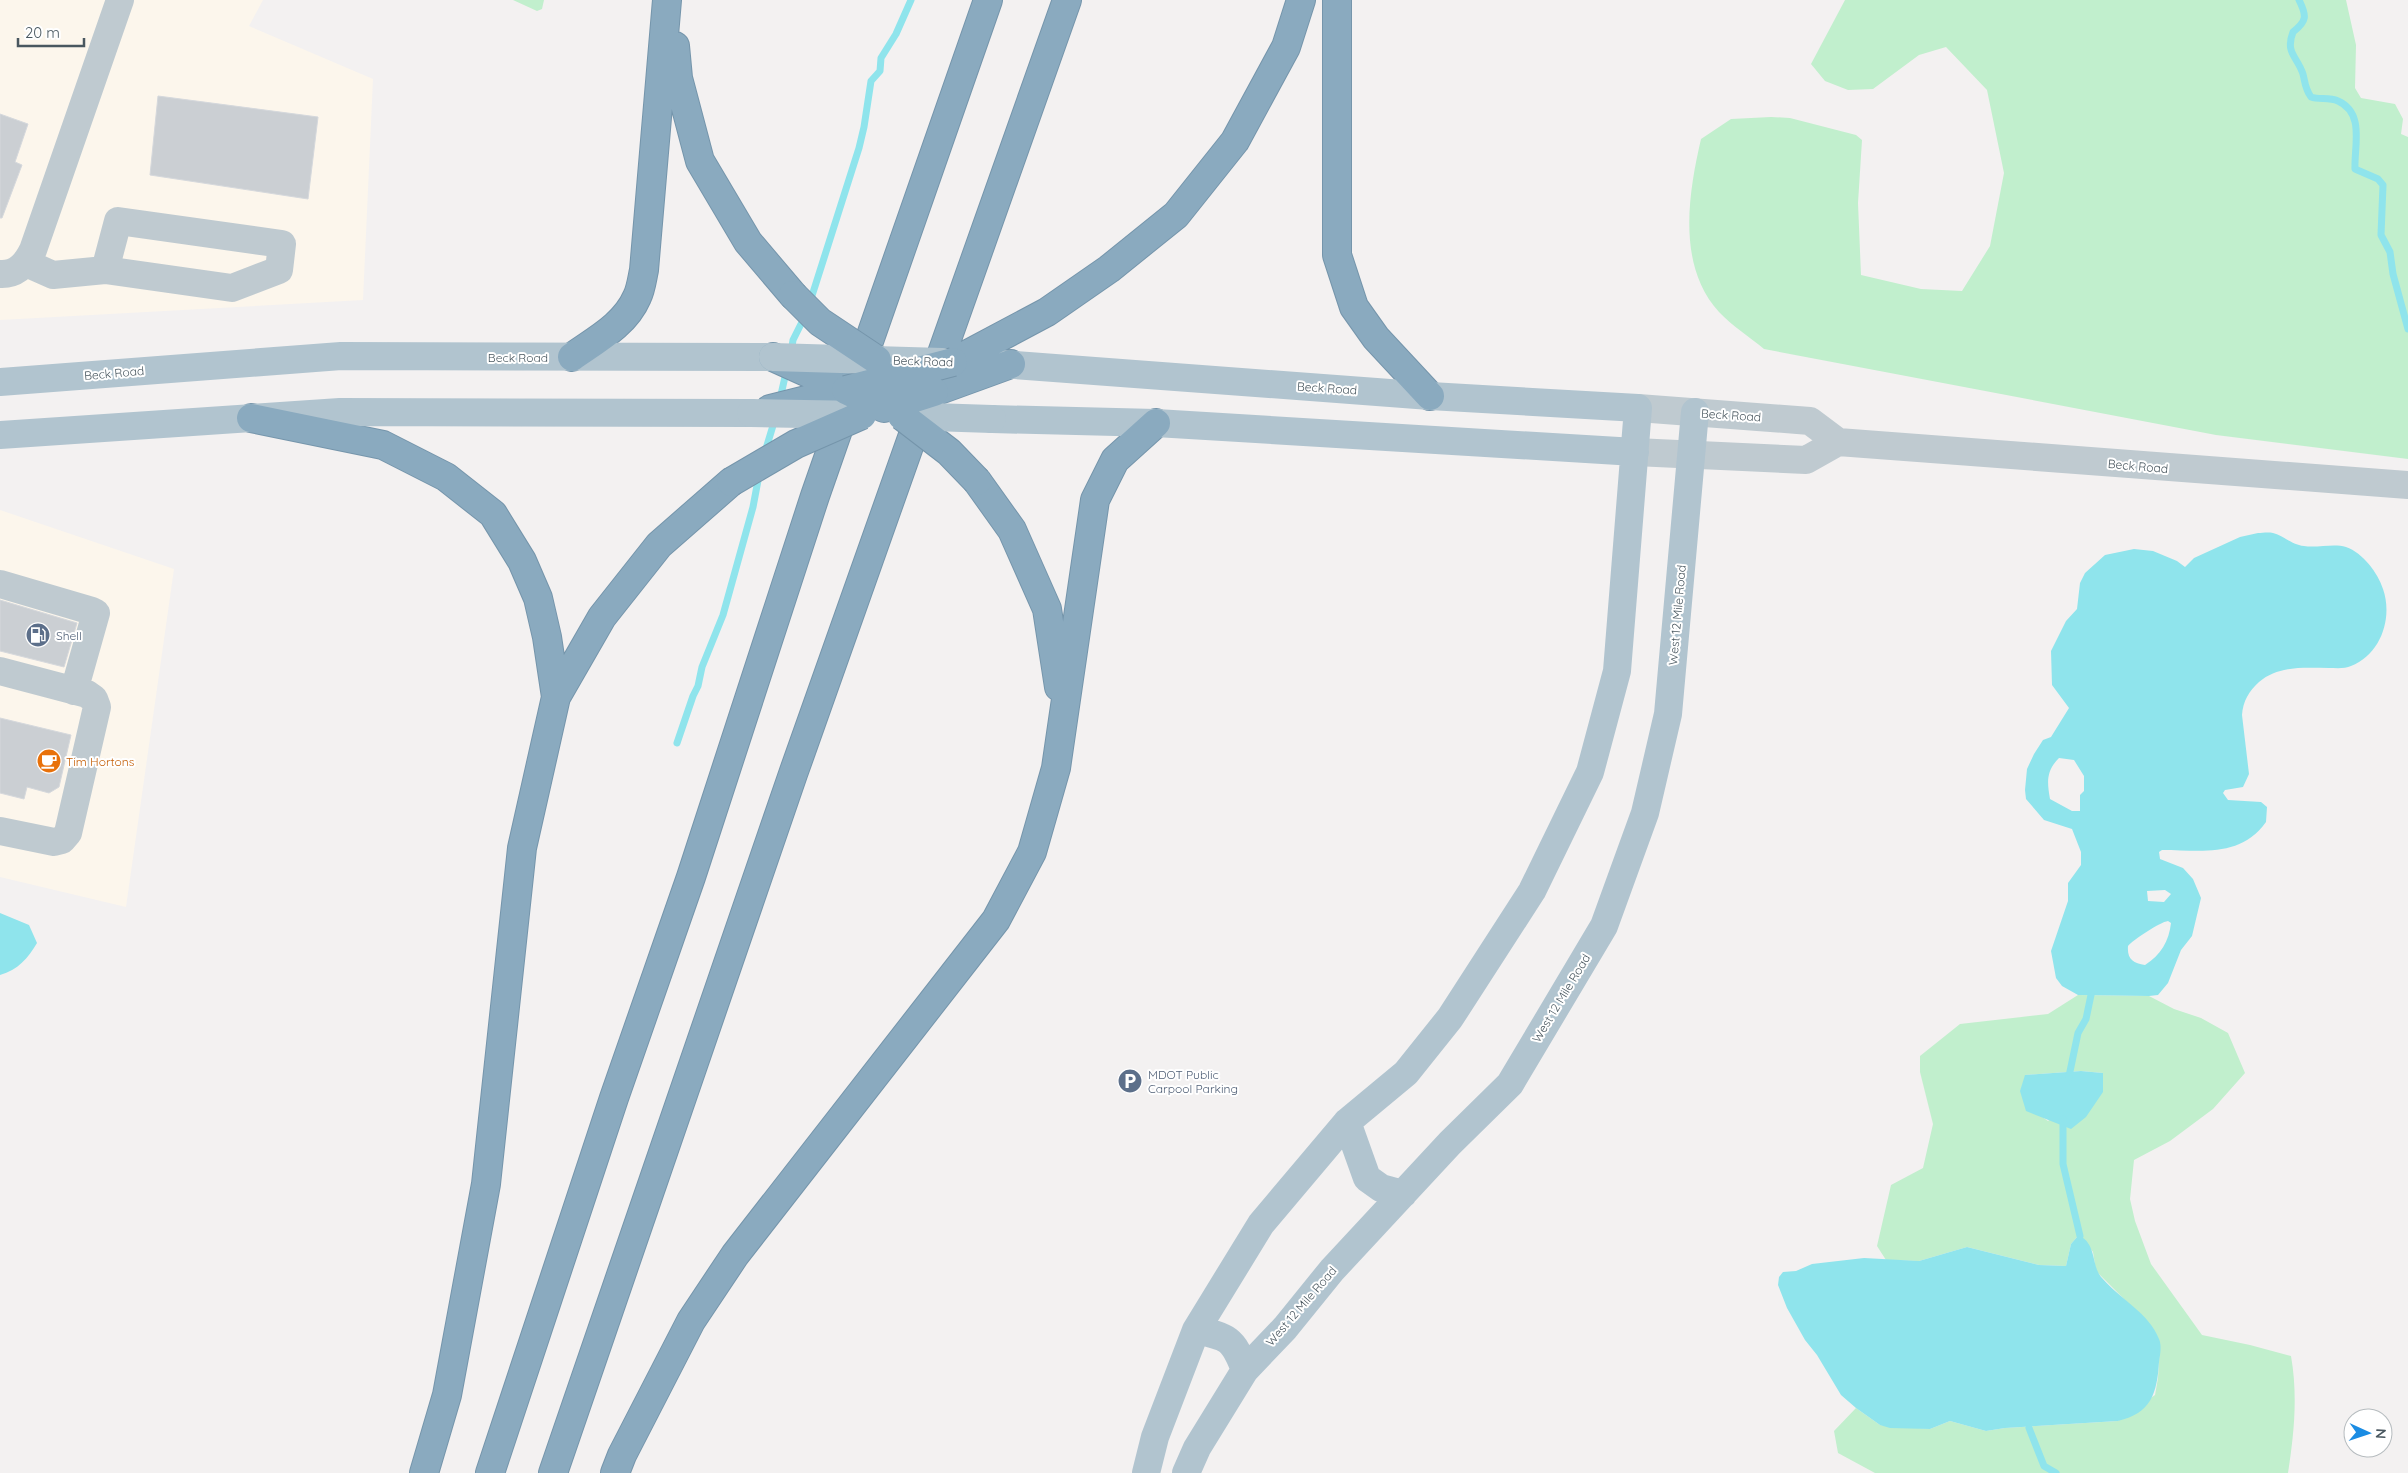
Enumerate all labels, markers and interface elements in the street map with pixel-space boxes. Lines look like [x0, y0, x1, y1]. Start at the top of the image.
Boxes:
scale bar [18, 15, 84, 47]
text: 20 m [25, 23, 60, 42]
street label: Beck Road [488, 350, 548, 365]
street label: Beck Road [893, 352, 953, 370]
street label: Beck Road [83, 363, 145, 383]
street label: Beck Road [1296, 378, 1358, 398]
street label: Beck Road [1700, 405, 1762, 425]
street label: Beck Road [2107, 456, 2169, 476]
street label: West 12 Mile Road [1665, 564, 1689, 666]
fuel station icon: Shell [25, 622, 51, 648]
place label: Shell [56, 628, 82, 643]
cafe icon: Tim Hortons [36, 748, 62, 774]
place label: Tim Hortons [66, 754, 135, 769]
street label: West 12 Mile Road [1529, 951, 1593, 1045]
place label: MDOT Public Carpool Parking [1148, 1067, 1238, 1096]
parking icon: MDOT Public Carpool Parking [1117, 1068, 1143, 1094]
street label: West 12 Mile Road [1262, 1263, 1340, 1349]
north arrow [2343, 1408, 2393, 1458]
text: N [2372, 1428, 2390, 1439]

